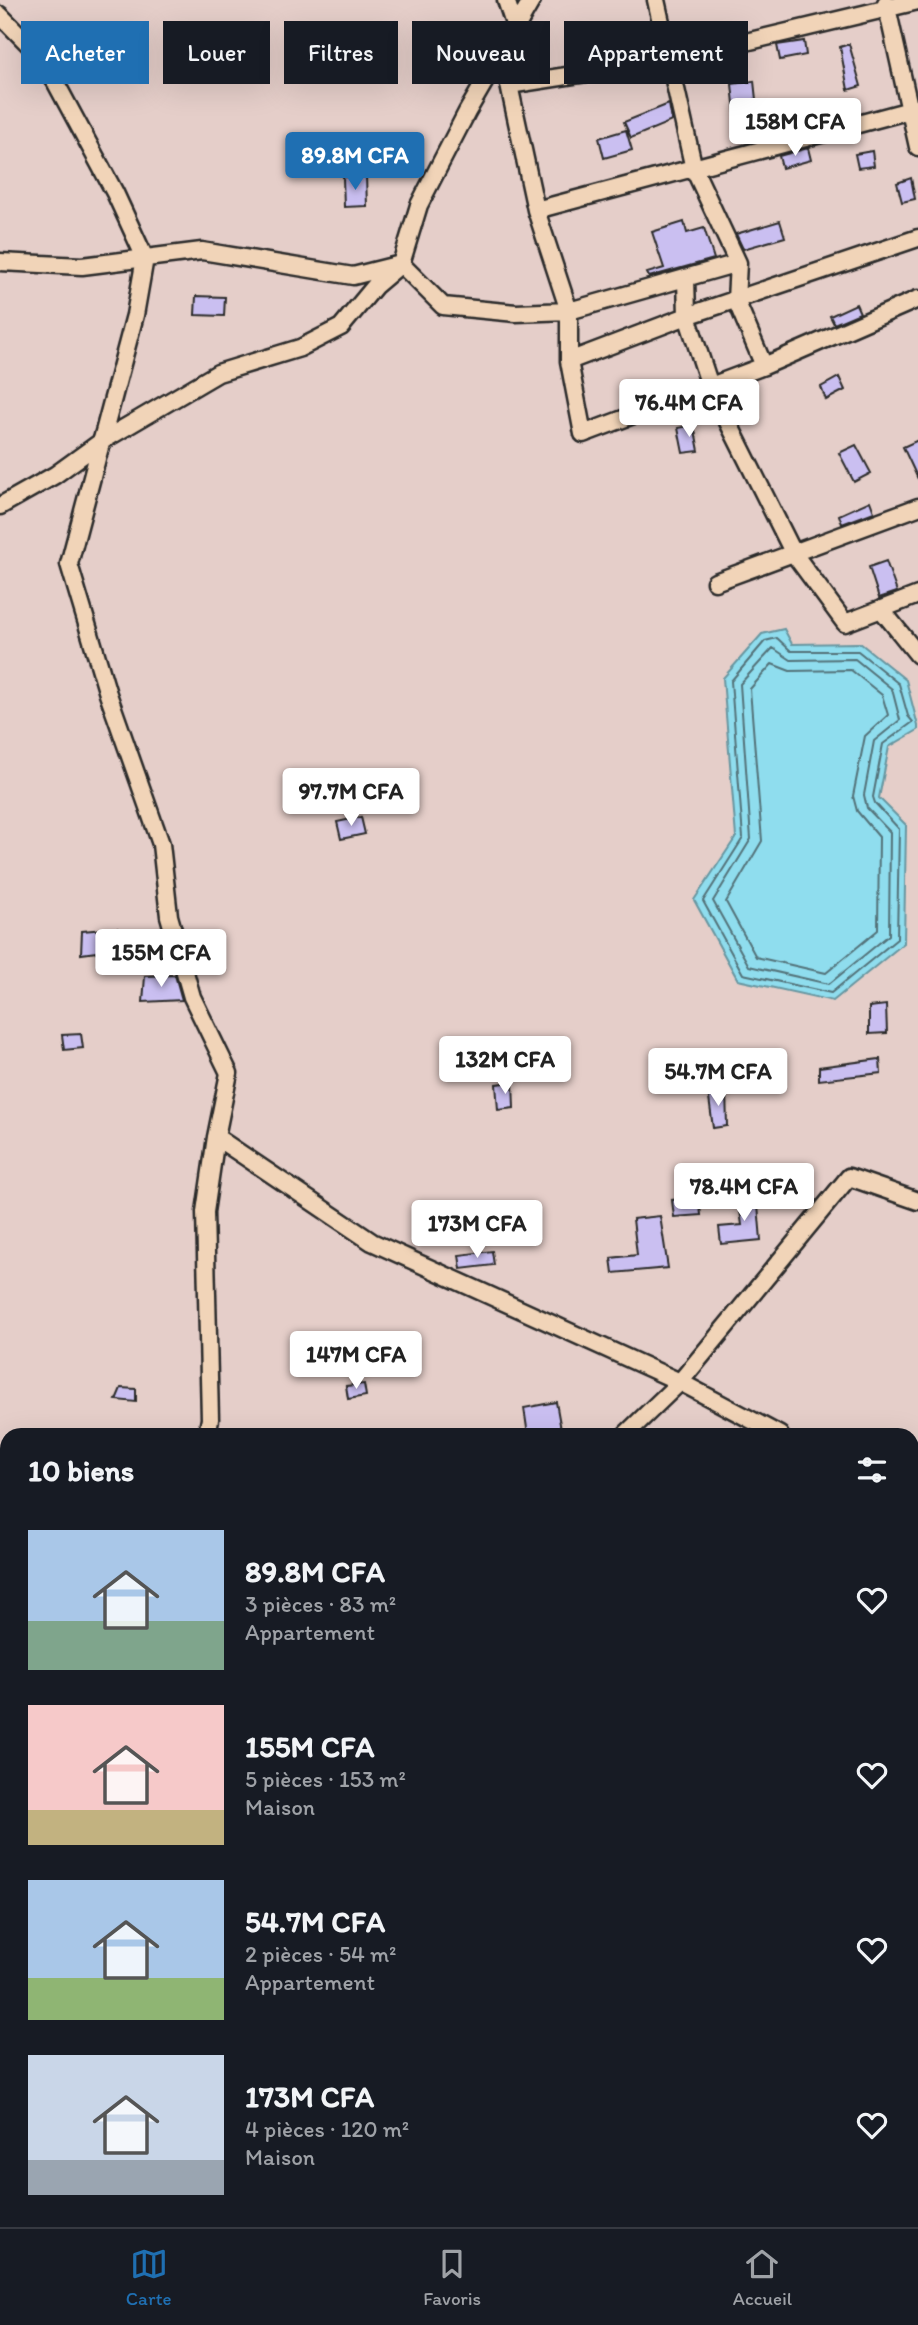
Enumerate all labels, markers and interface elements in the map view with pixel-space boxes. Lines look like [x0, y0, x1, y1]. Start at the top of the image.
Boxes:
chip: Acheter [21, 21, 149, 84]
chip: Louer [163, 21, 270, 84]
chip: Filtres [284, 21, 398, 84]
chip: Nouveau [412, 21, 550, 84]
chip: Appartement [564, 21, 748, 84]
pin: 158M CFA [723, 99, 867, 158]
text: 158M CFA [745, 107, 845, 135]
pin: 89.8M CFA [275, 132, 435, 192]
text: 89.8M CFA [301, 141, 409, 169]
pin: 76.4M CFA [609, 380, 769, 439]
text: 76.4M CFA [635, 388, 743, 416]
pin: 97.7M CFA [271, 768, 431, 828]
text: 97.7M CFA [299, 777, 403, 805]
pin: 155M CFA [89, 930, 233, 989]
text: 155M CFA [111, 938, 211, 966]
pin: 132M CFA [433, 1036, 577, 1096]
text: 132M CFA [455, 1045, 555, 1073]
pin: 54.7M CFA [638, 1048, 798, 1108]
text: 54.7M CFA [664, 1057, 772, 1085]
pin: 78.4M CFA [664, 1164, 824, 1223]
text: 78.4M CFA [690, 1172, 798, 1200]
pin: 173M CFA [405, 1200, 549, 1260]
text: 173M CFA [427, 1209, 527, 1237]
pin: 147M CFA [284, 1332, 428, 1391]
text: 147M CFA [306, 1340, 406, 1368]
icon: filters [853, 1451, 891, 1489]
text: 10 biens [28, 1452, 134, 1489]
text: 89.8M CFA [245, 1553, 385, 1590]
icon: home [84, 1558, 168, 1642]
icon: heart [853, 1581, 891, 1619]
text: 3 pièces · 83 m² [245, 1590, 396, 1618]
text: Appartement [245, 1618, 375, 1646]
text: 155M CFA [245, 1728, 374, 1765]
icon: home [84, 1733, 168, 1817]
icon: heart [853, 1756, 891, 1794]
text: 5 pièces · 153 m² [245, 1765, 406, 1793]
text: Maison [245, 1793, 315, 1821]
text: 54.7M CFA [245, 1903, 385, 1940]
icon: home [84, 1908, 168, 1992]
icon: heart [853, 1931, 891, 1969]
text: 2 pièces · 54 m² [245, 1940, 397, 1968]
text: Appartement [245, 1968, 375, 1996]
text: 173M CFA [245, 2078, 374, 2115]
icon: home [84, 2083, 168, 2167]
icon: heart [853, 2106, 891, 2144]
text: 4 pièces · 120 m² [245, 2115, 409, 2143]
text: Maison [245, 2143, 315, 2171]
tab: Carte [126, 2245, 172, 2310]
tab: Favoris [423, 2245, 481, 2310]
tab: Accueil [733, 2245, 792, 2310]

